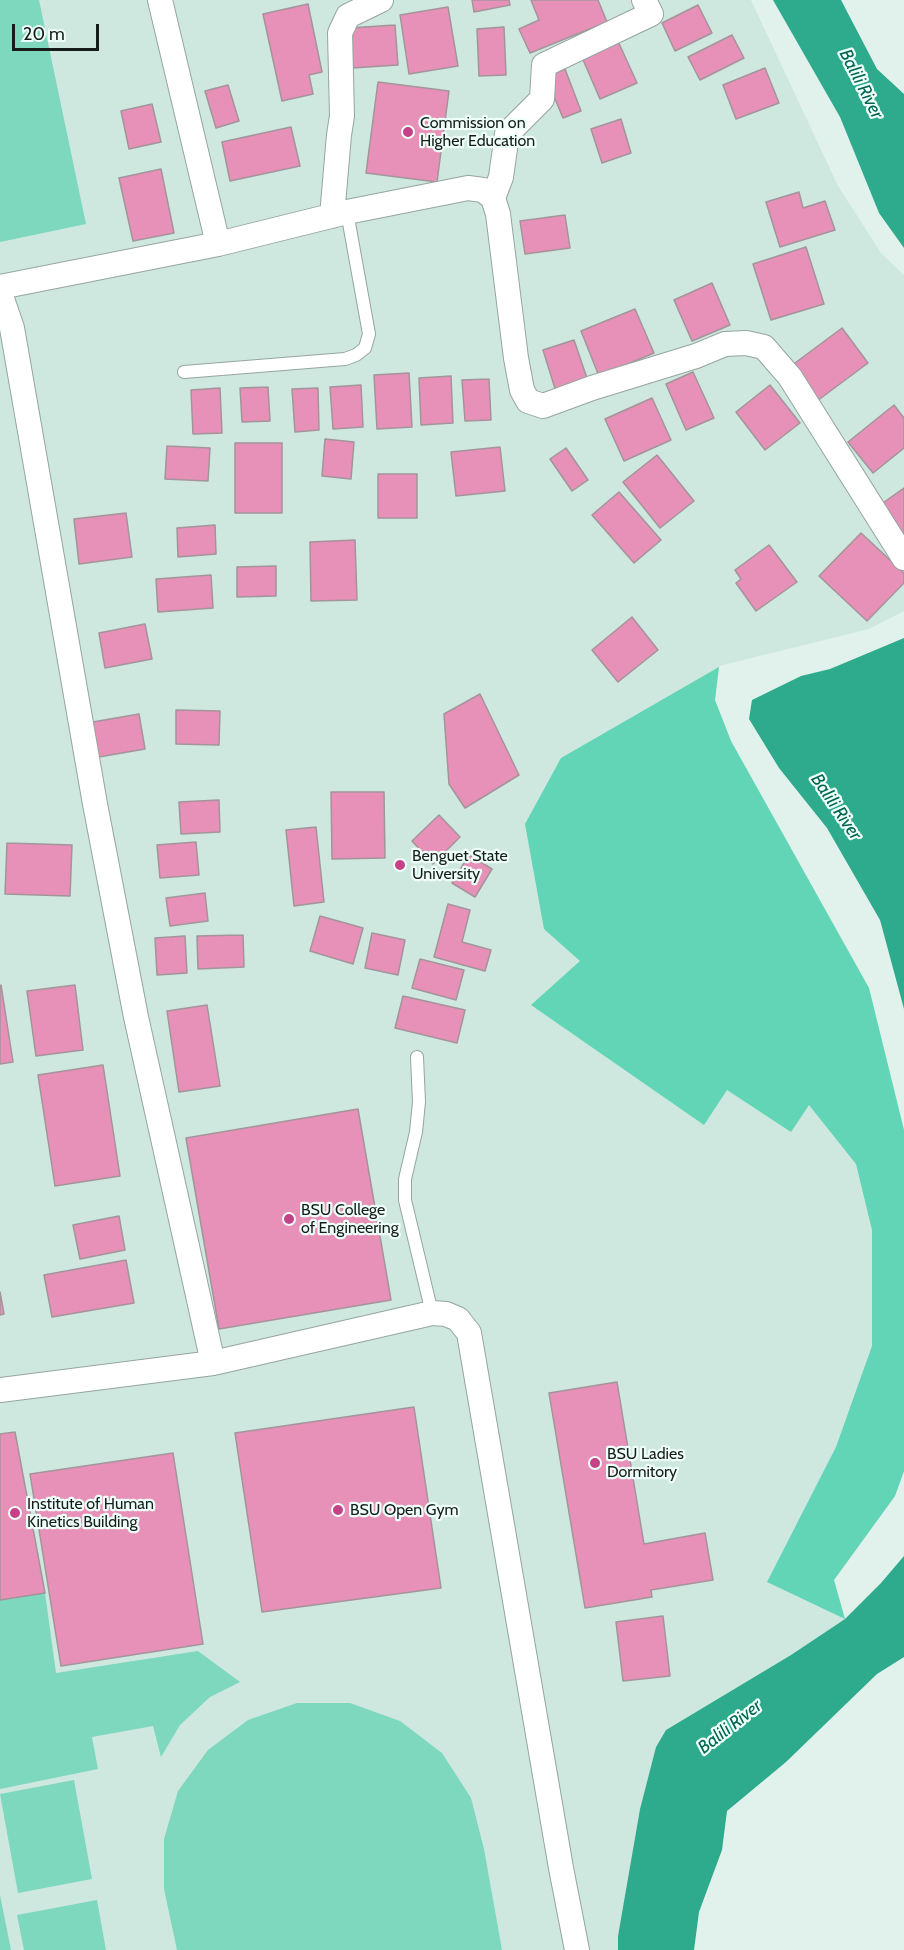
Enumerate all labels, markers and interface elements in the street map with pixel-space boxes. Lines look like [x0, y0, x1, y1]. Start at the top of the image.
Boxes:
scale bar [15, 12, 102, 50]
text: 20 m [23, 23, 65, 45]
water label: Balili River [834, 46, 888, 122]
place label: Commission on Higher Education [420, 113, 535, 151]
marker: Commission on Higher Education [401, 125, 415, 139]
water label: Balili River [806, 770, 866, 844]
place label: Benguet State University [412, 846, 508, 884]
marker: Benguet State University [393, 858, 407, 872]
place label: BSU College of Engineering [301, 1200, 399, 1238]
marker: BSU College of Engineering [282, 1212, 296, 1226]
place label: BSU Ladies Dormitory [607, 1444, 684, 1482]
marker: BSU Ladies Dormitory [588, 1456, 602, 1470]
place label: Institute of Human Kinetics Building [27, 1494, 154, 1532]
place label: BSU Open Gym [350, 1500, 458, 1520]
marker: BSU Open Gym [331, 1503, 345, 1517]
marker: Institute of Human Kinetics Building [8, 1506, 22, 1520]
water label: Balili River [694, 1695, 766, 1759]

